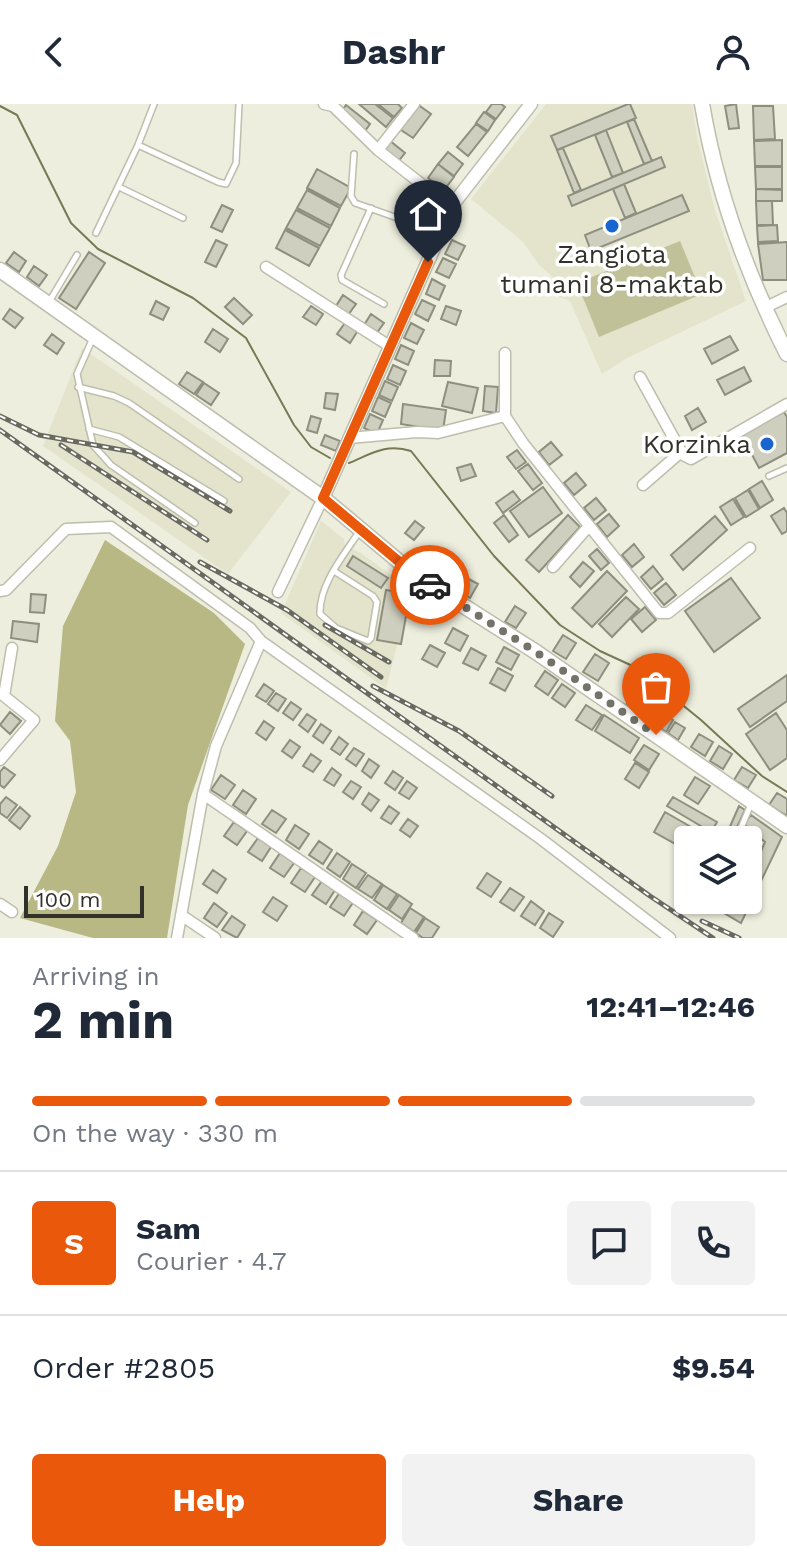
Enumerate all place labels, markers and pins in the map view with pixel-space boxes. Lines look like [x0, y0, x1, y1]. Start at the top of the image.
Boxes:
pin [394, 180, 462, 262]
marker: Zangiota tumani 8-maktab [603, 217, 621, 235]
place label: Zangiota tumani 8-maktab [500, 239, 724, 299]
place label: Korzinka [643, 429, 751, 459]
marker: Korzinka [758, 435, 776, 453]
pin [622, 653, 690, 735]

